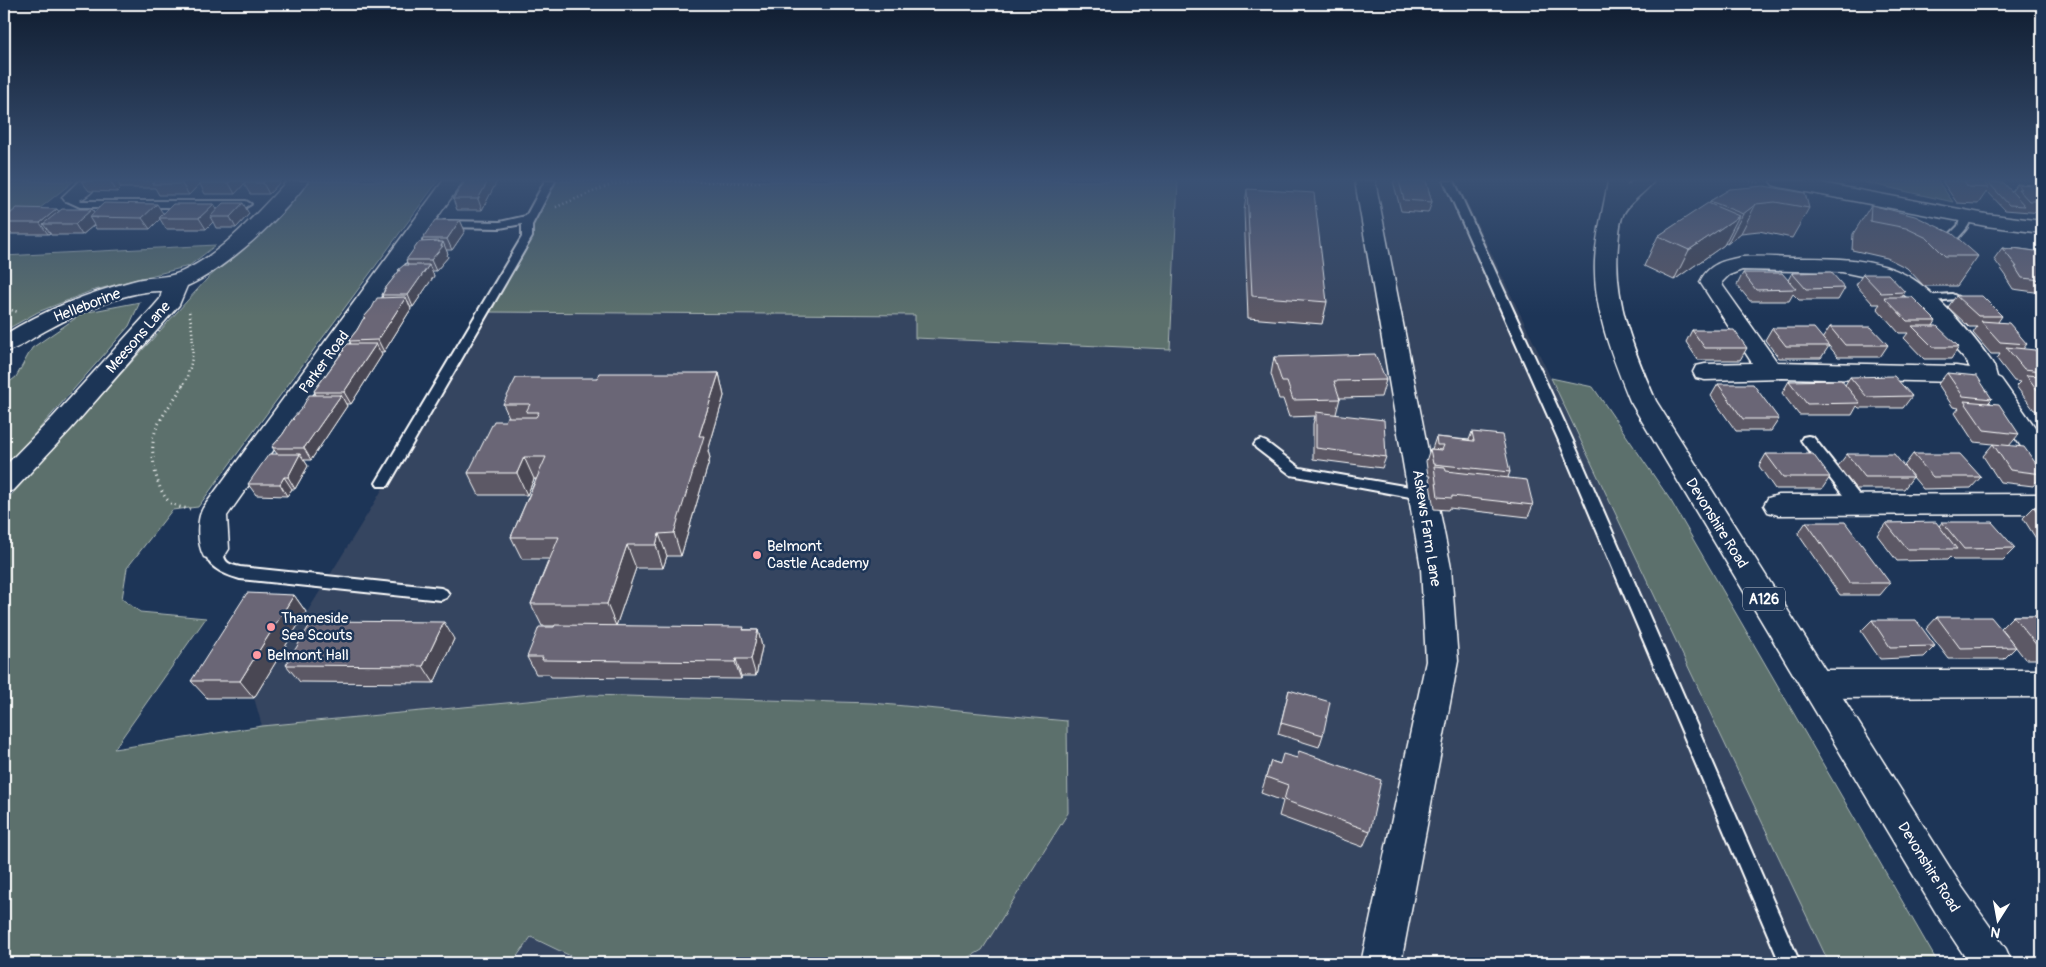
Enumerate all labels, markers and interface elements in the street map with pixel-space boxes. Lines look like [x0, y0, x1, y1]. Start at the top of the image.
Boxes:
street label: Helleborine [51, 284, 124, 327]
street label: Meesons Lane [102, 297, 175, 377]
street label: Parker Road [295, 327, 354, 398]
street label: Askews Farm Lane [1408, 468, 1445, 588]
street label: Devonshire Road [1681, 475, 1752, 572]
place label: Belmont Castle Academy [767, 537, 870, 573]
marker: Belmont Castle Academy [751, 549, 763, 561]
road number: A126 [1743, 588, 1785, 610]
place label: Thameside Sea Scouts [281, 609, 352, 645]
marker: Thameside Sea Scouts [265, 621, 277, 633]
place label: Belmont Hall [267, 646, 349, 665]
marker: Belmont Hall [251, 649, 263, 661]
street label: Devonshire Road [1893, 819, 1964, 916]
north arrow [1974, 894, 2024, 944]
text: N [1989, 923, 2002, 942]

